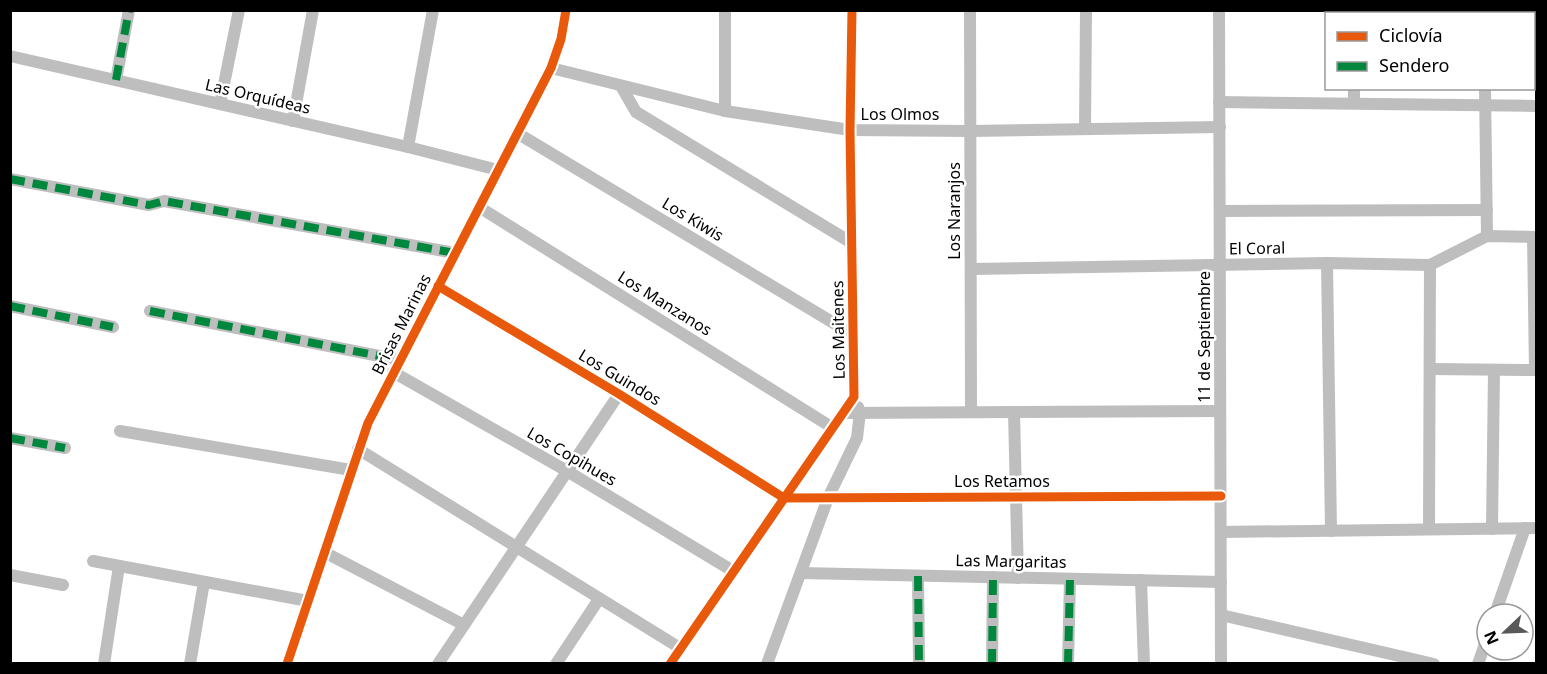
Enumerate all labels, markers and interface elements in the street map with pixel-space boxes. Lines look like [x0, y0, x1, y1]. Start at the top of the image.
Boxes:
legend [1325, 12, 1535, 90]
text: Ciclovía [1379, 23, 1443, 47]
text: Sendero [1379, 53, 1449, 77]
street label: Las Orquídeas [203, 73, 313, 119]
street label: Los Olmos [861, 103, 939, 125]
street label: Los Naranjos [943, 162, 965, 260]
street label: Los Kiwis [658, 192, 728, 246]
street label: El Coral [1229, 237, 1285, 259]
street label: Los Manzanos [614, 265, 716, 341]
street label: Brisas Marinas [366, 270, 436, 378]
street label: 11 de Septiembre [1193, 271, 1215, 403]
street label: Los Maitenes [826, 280, 850, 380]
street label: Los Guindos [575, 344, 665, 410]
street label: Los Copihues [523, 421, 621, 491]
street label: Los Retamos [954, 470, 1050, 492]
street label: Las Margaritas [955, 549, 1067, 573]
north arrow [1475, 602, 1535, 662]
text: N [1479, 628, 1504, 648]

